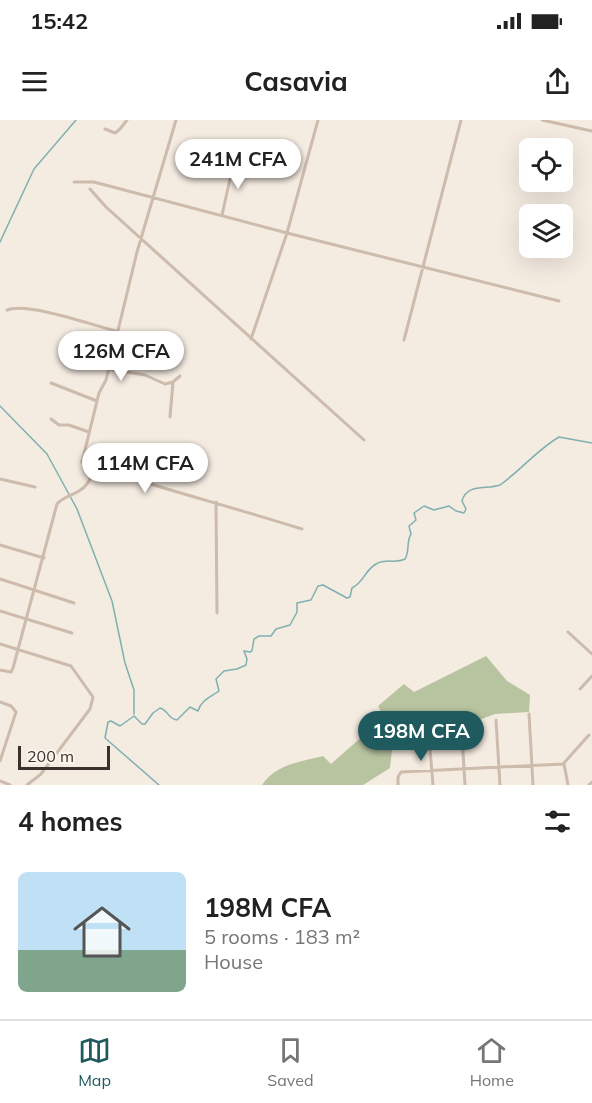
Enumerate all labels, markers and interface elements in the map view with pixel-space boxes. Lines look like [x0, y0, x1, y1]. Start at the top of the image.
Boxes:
text: 15:42 [30, 7, 88, 35]
text: Casavia [244, 64, 348, 98]
icon: menu [18, 65, 51, 98]
icon: share [541, 65, 574, 98]
map controls [519, 138, 573, 258]
button: locate [519, 138, 573, 192]
pin: 241M CFA [176, 139, 300, 190]
text: 241M CFA [189, 146, 287, 171]
button: layers [519, 204, 573, 258]
pin: 126M CFA [59, 331, 183, 382]
text: 126M CFA [72, 338, 170, 363]
pin: 114M CFA [83, 443, 207, 494]
text: 114M CFA [96, 450, 194, 475]
pin: 198M CFA [359, 711, 483, 762]
text: 198M CFA [372, 718, 470, 743]
scale bar [18, 743, 110, 770]
text: 200 m [27, 746, 74, 766]
text: 4 homes [18, 805, 122, 838]
icon: filters [541, 805, 574, 838]
text: 198M CFA [204, 891, 331, 924]
icon: home [66, 896, 138, 968]
text: 5 rooms · 183 m² [204, 924, 360, 949]
text: House [204, 949, 263, 974]
tab: Map [78, 1034, 111, 1090]
tab: Saved [267, 1034, 314, 1090]
tab: Home [470, 1034, 514, 1090]

